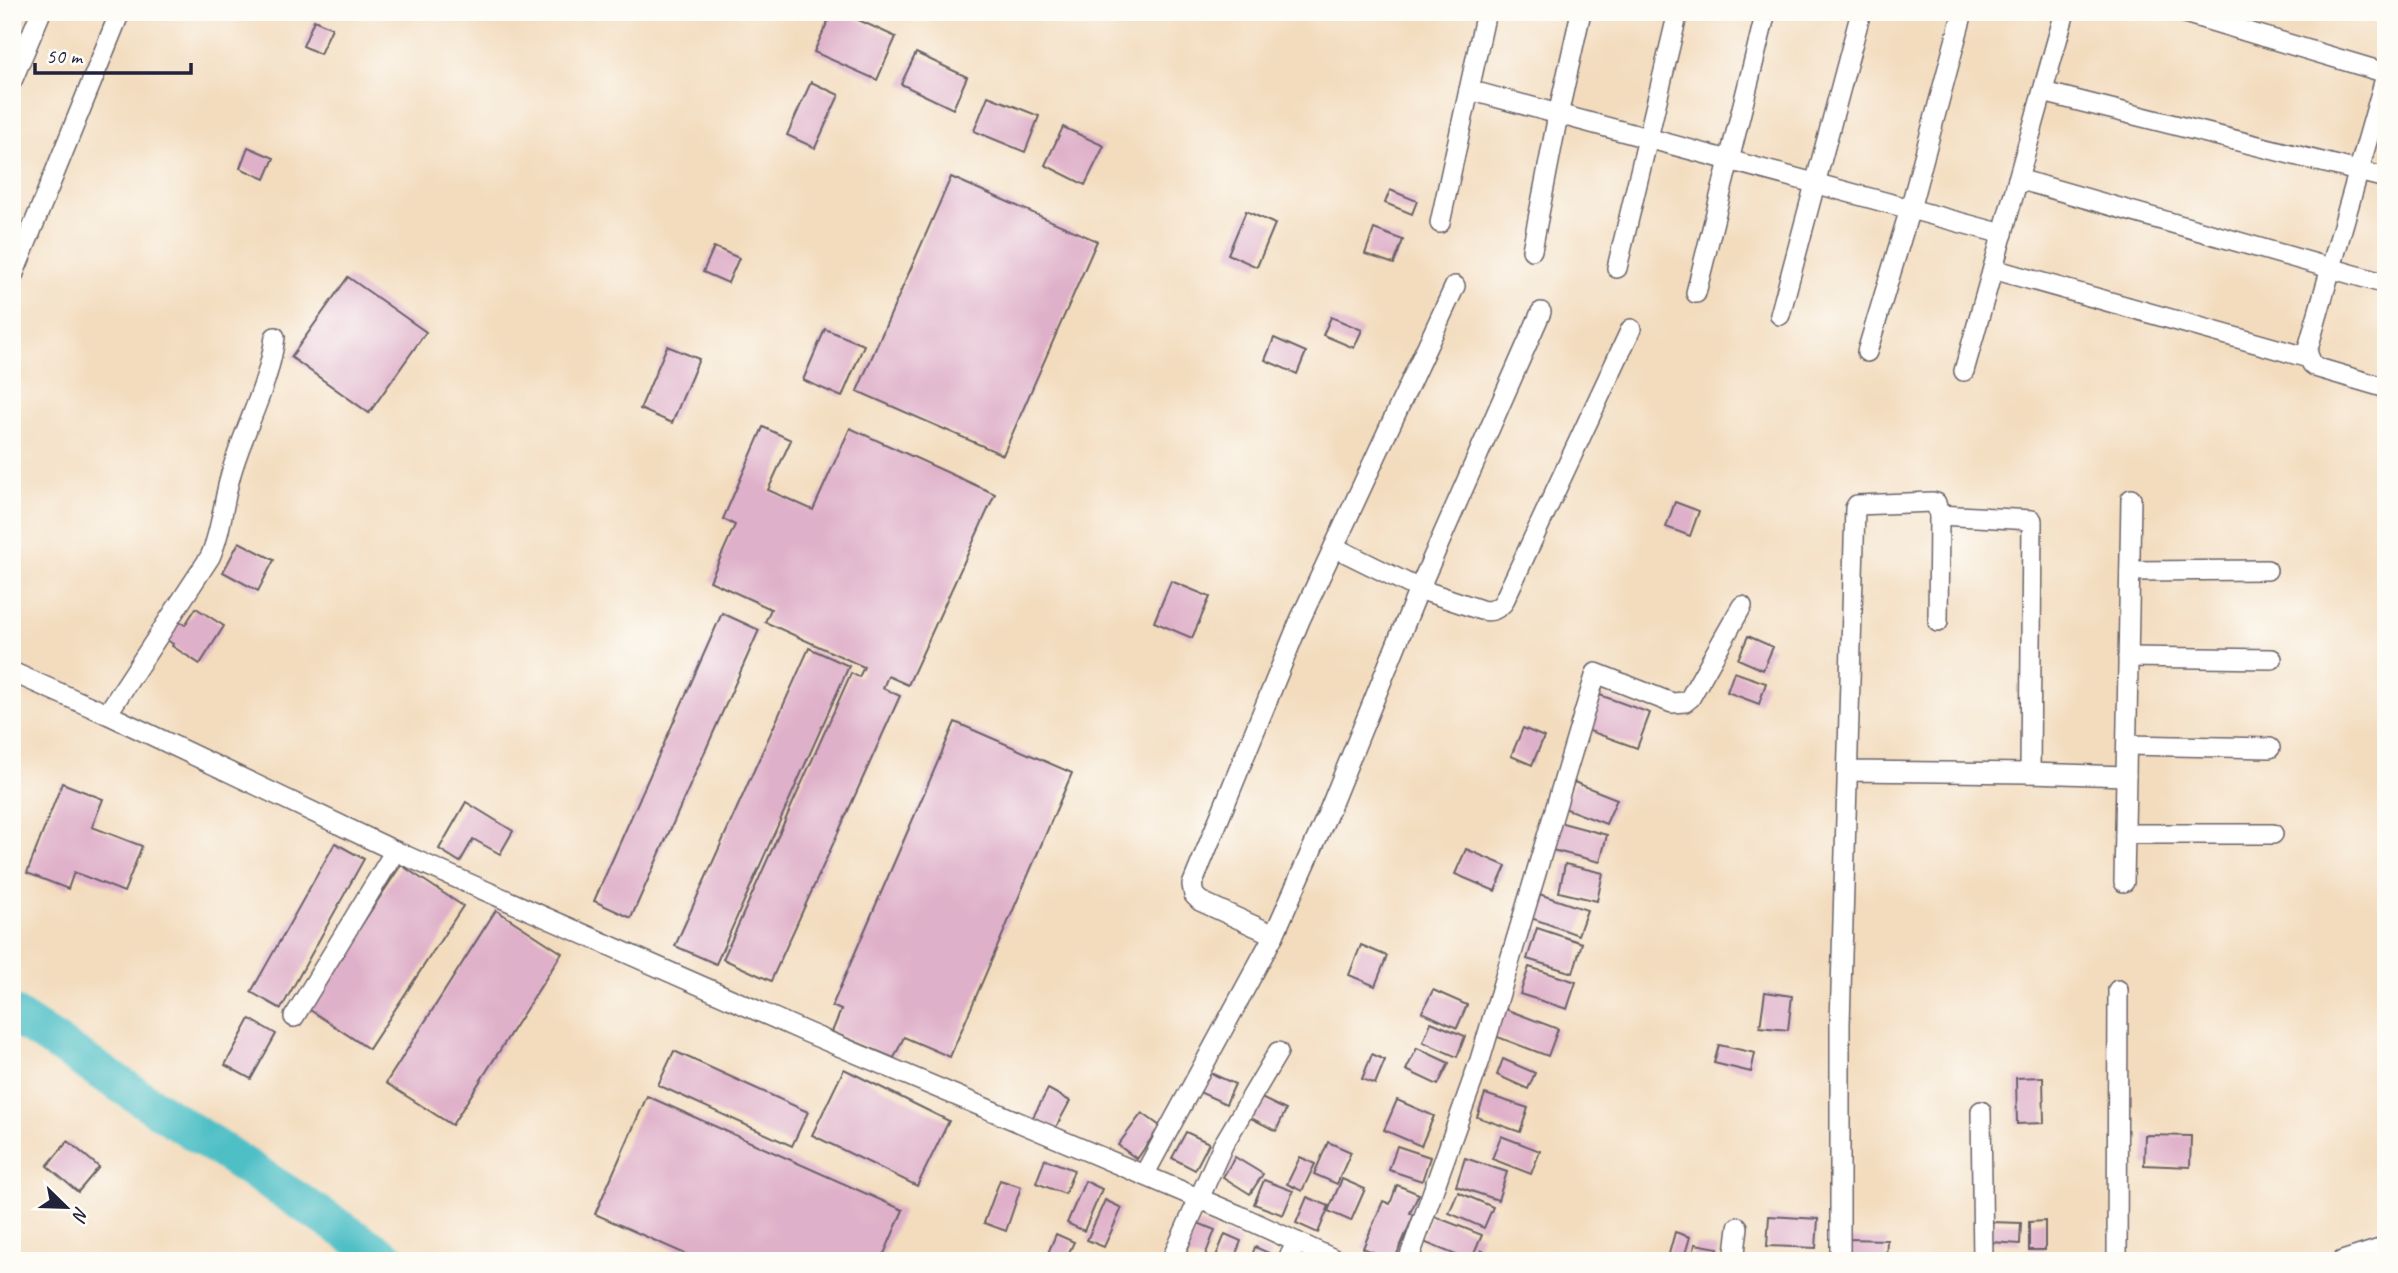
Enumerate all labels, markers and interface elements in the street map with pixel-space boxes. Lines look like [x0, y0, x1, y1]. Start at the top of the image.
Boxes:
scale bar [35, 32, 191, 76]
text: 50 m [46, 43, 84, 69]
north arrow [32, 1172, 102, 1242]
text: N [66, 1203, 94, 1226]

